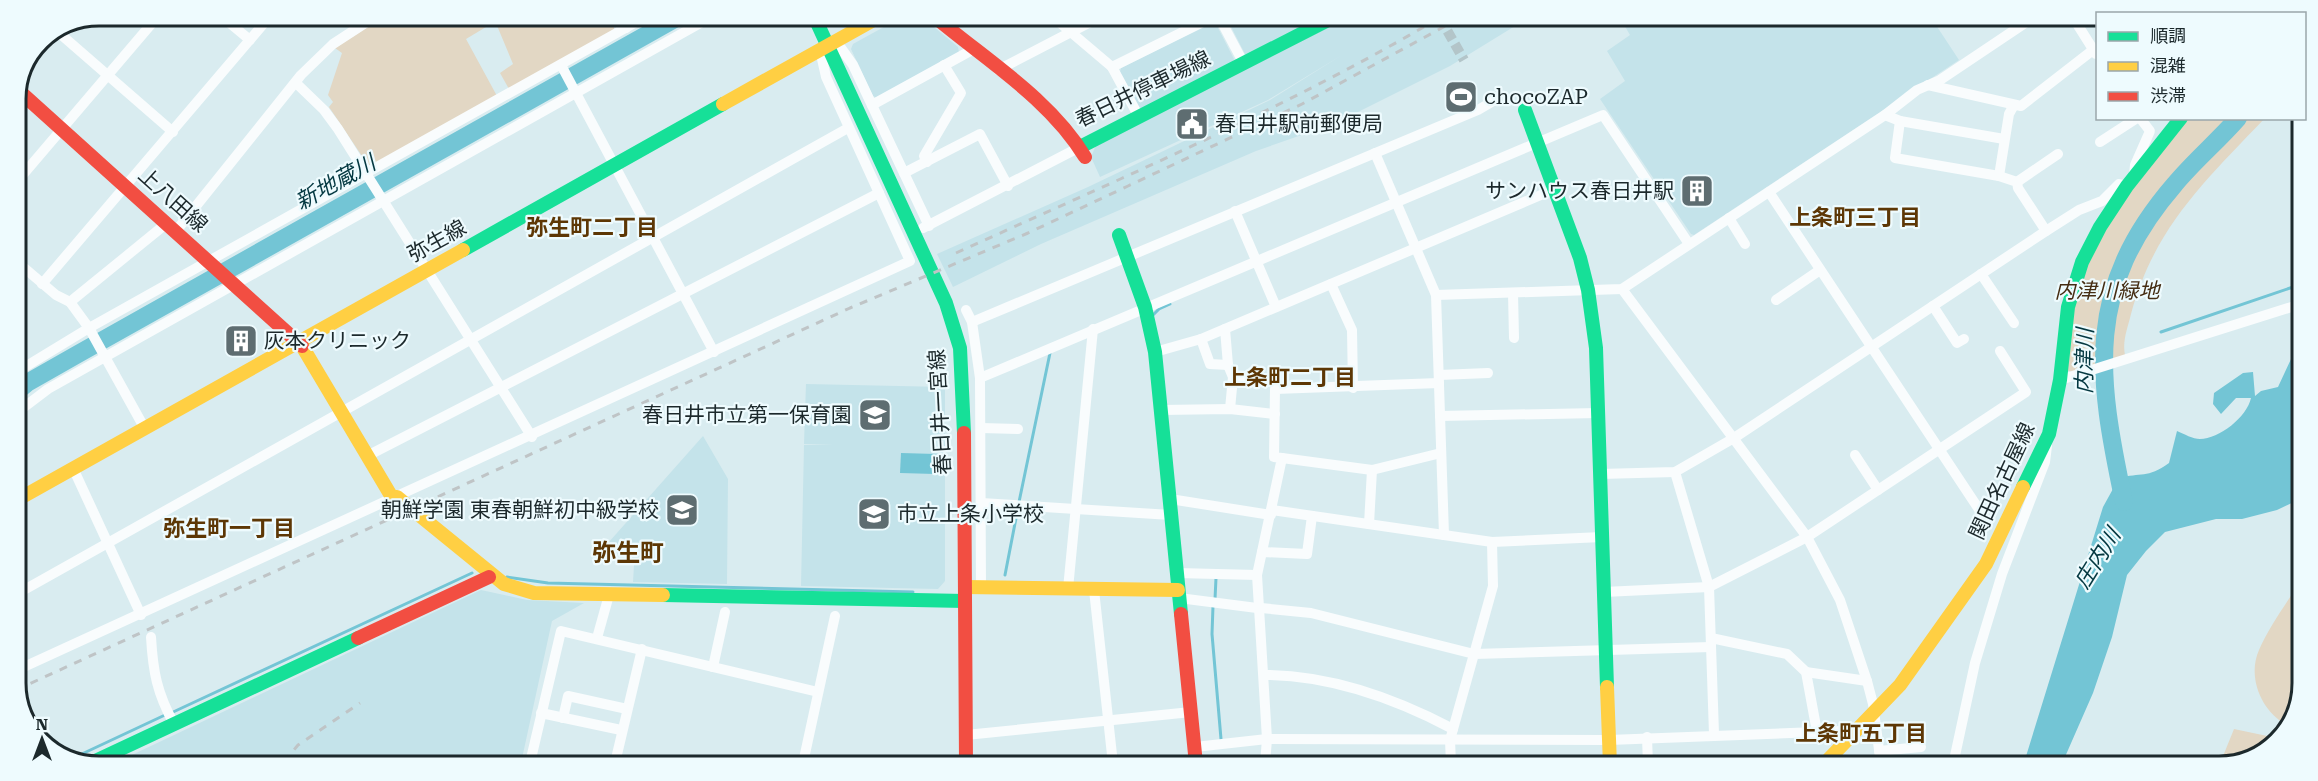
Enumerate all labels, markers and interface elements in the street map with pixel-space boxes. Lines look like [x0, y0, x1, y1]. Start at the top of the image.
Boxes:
legend [2096, 12, 2306, 120]
text: 順調 [2150, 25, 2186, 46]
street label: 春日井停車場線 [1072, 46, 1214, 132]
text: 混雑 [2150, 55, 2186, 76]
sports icon: chocoZAP [1443, 79, 1479, 115]
place label: chocoZAP [1484, 85, 1588, 109]
text: 渋滞 [2150, 85, 2186, 106]
public building icon: 春日井駅前郵便局 [1174, 106, 1210, 142]
place label: 春日井駅前郵便局 [1215, 112, 1383, 136]
water label: 新地蔵川 [291, 149, 382, 215]
street label: 上八田線 [134, 163, 212, 237]
building icon: サンハウス春日井駅 [1679, 173, 1715, 209]
place label: サンハウス春日井駅 [1485, 179, 1674, 203]
district label: 上条町三丁目 [1789, 205, 1921, 230]
street label: 弥生線 [404, 215, 470, 267]
district label: 弥生町二丁目 [526, 215, 658, 240]
park label: 内津川緑地 [2055, 279, 2161, 303]
building icon: 灰本クリニック [223, 323, 259, 359]
water label: 内津川 [2071, 326, 2098, 394]
place label: 灰本クリニック [264, 329, 411, 353]
street label: 春日井一宮線 [925, 348, 955, 476]
district label: 上条町二丁目 [1224, 365, 1356, 390]
school or university icon: 春日井市立第一保育園 [857, 397, 893, 433]
place label: 春日井市立第一保育園 [642, 403, 852, 427]
street label: 関田名古屋線 [1964, 419, 2040, 543]
school or university icon: 朝鮮学園 東春朝鮮初中級学校 [664, 492, 700, 528]
school or university icon: 市立上条小学校 [856, 496, 892, 532]
place label: 朝鮮学園 東春朝鮮初中級学校 [381, 498, 659, 522]
place label: 市立上条小学校 [897, 502, 1044, 526]
district label: 弥生町一丁目 [163, 516, 295, 541]
water label: 庄内川 [2069, 522, 2127, 593]
district label: 弥生町 [592, 539, 664, 567]
north arrow [12, 709, 72, 769]
text: N [36, 715, 48, 734]
district label: 上条町五丁目 [1795, 721, 1927, 746]

